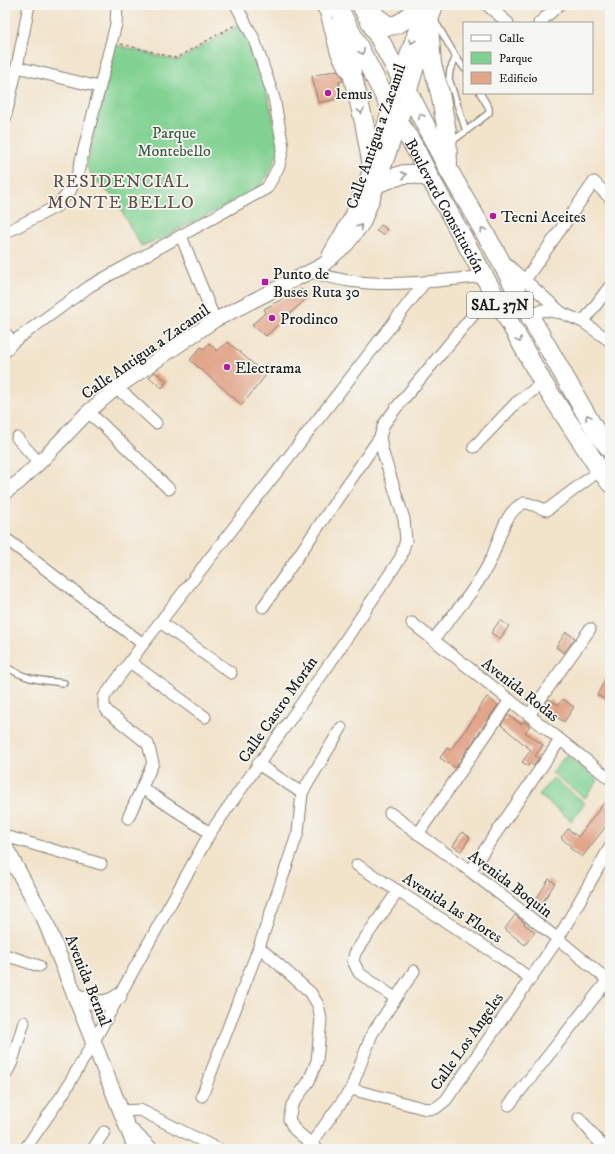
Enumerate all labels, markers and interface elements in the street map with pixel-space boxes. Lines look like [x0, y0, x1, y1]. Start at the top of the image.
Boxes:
legend [463, 22, 593, 94]
text: Calle [499, 31, 524, 46]
one-way arrow [408, 37, 416, 44]
one-way arrow [357, 48, 364, 55]
text: Parque [499, 51, 532, 66]
street label: Calle Antigua a Zacamil [342, 61, 410, 212]
text: Edificio [499, 71, 538, 86]
place label: lemus [336, 84, 372, 104]
marker: lemus [323, 88, 333, 98]
one-way arrow [357, 108, 365, 114]
one-way arrow [418, 113, 426, 120]
park label: Parque Montebello [137, 123, 211, 161]
street label: Boulevard Constitución [400, 135, 489, 277]
district label: RESIDENCIAL MONTE BELLO [47, 171, 195, 214]
one-way arrow [401, 172, 407, 180]
place label: Tecni Aceites [501, 207, 586, 227]
marker: Tecni Aceites [488, 211, 498, 221]
one-way arrow [355, 224, 362, 231]
one-way arrow [481, 227, 488, 234]
place label: Punto de Buses Ruta 30 [273, 264, 360, 302]
marker: Punto de Buses Ruta 30 [260, 277, 270, 287]
road number: SAL 37N [467, 292, 533, 318]
street label: Calle Antigua a Zacamil [77, 300, 214, 404]
place label: Prodinco [280, 309, 338, 329]
marker: Prodinco [267, 313, 277, 323]
one-way arrow [515, 336, 522, 343]
place label: Electrama [235, 358, 301, 378]
marker: Electrama [222, 362, 232, 372]
one-way arrow [585, 414, 593, 421]
street label: Calle Castro Morán [234, 652, 322, 767]
street label: Avenida Rodas [478, 653, 563, 726]
street label: Avenida Boquin [464, 846, 557, 922]
street label: Avenida las Flores [399, 868, 506, 947]
street label: Avenida Bernal [61, 932, 116, 1029]
street label: Calle Los Angeles [426, 989, 508, 1094]

